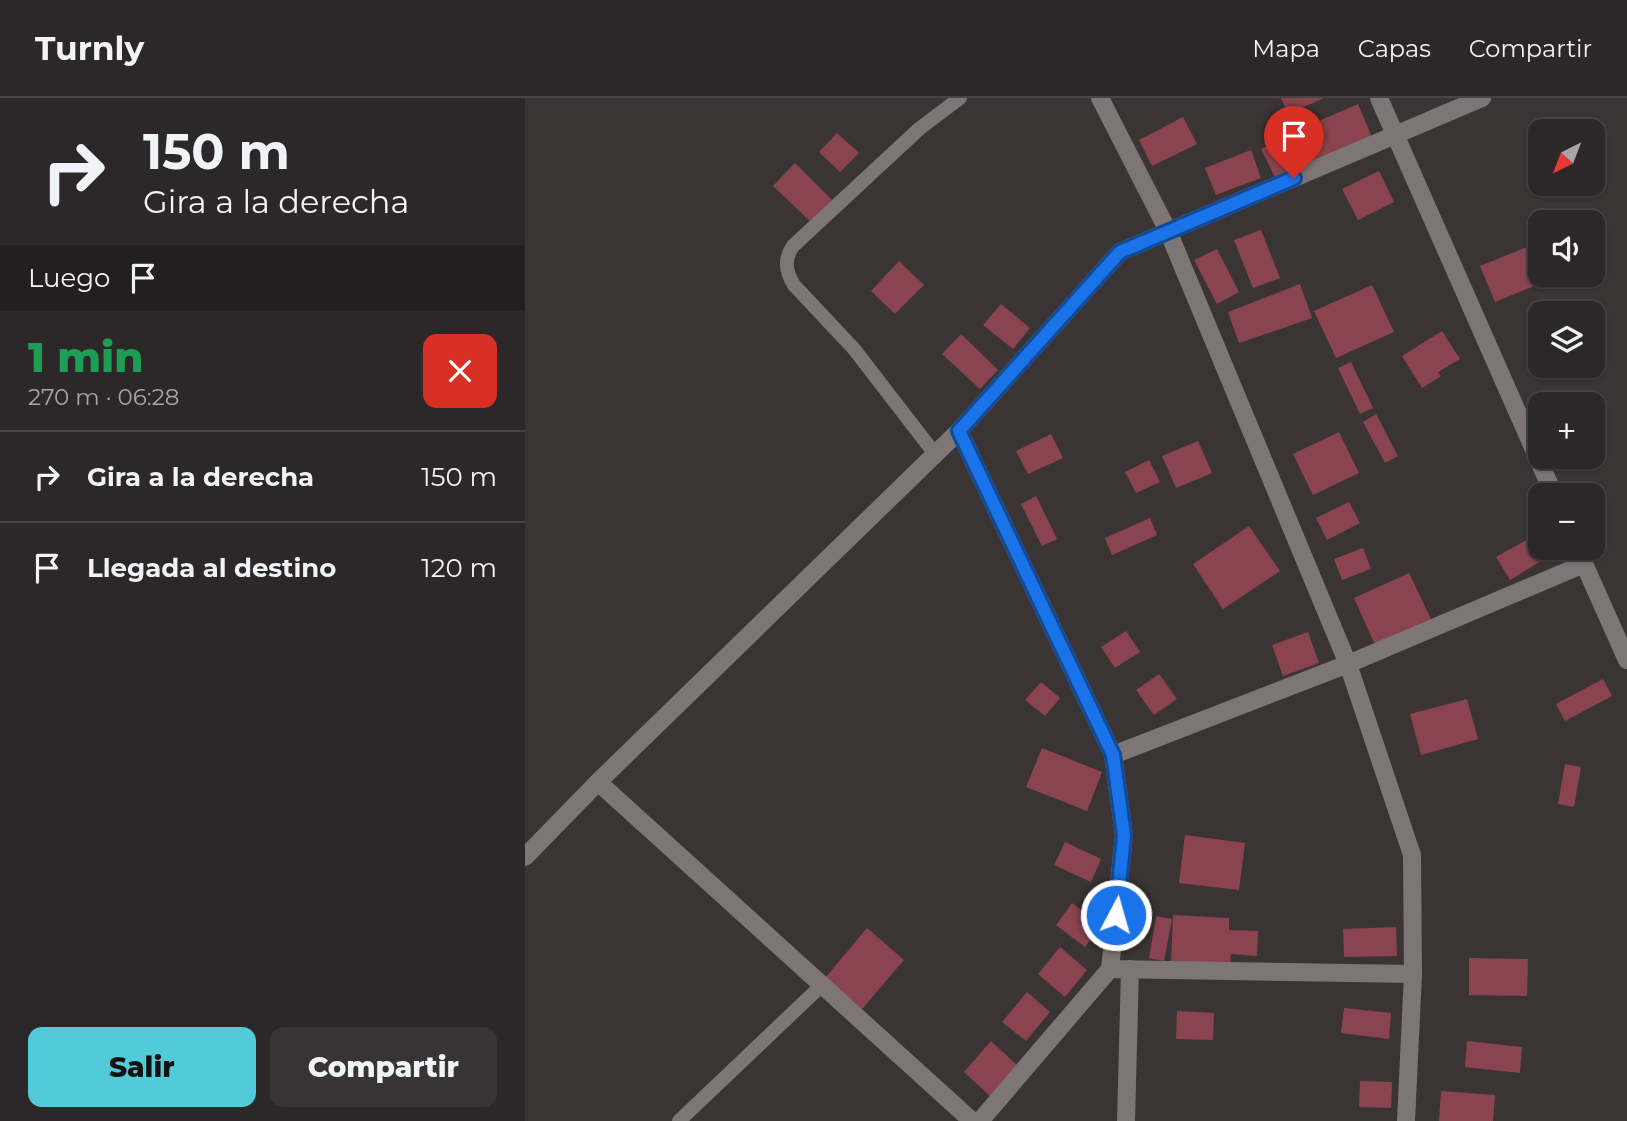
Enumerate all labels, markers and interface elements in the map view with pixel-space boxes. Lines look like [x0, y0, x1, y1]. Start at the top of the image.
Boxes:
text: Turnly [35, 28, 144, 68]
text: Mapa [1252, 34, 1320, 63]
text: Capas [1358, 34, 1431, 63]
text: Compartir [1469, 34, 1592, 63]
pin [1264, 106, 1324, 178]
icon: arrive [1275, 117, 1313, 155]
north arrow [1528, 119, 1605, 196]
map controls [1528, 119, 1605, 560]
text: 150 m [143, 122, 290, 181]
icon: right [28, 126, 119, 217]
text: Gira a la derecha [143, 182, 409, 221]
button: sound [1528, 210, 1605, 287]
icon: arrive [124, 259, 162, 297]
text: Luego [28, 262, 110, 294]
button: layers [1528, 301, 1605, 378]
text: 1 min [28, 331, 144, 383]
button: close [423, 334, 497, 408]
text: 270 m · 06:28 [28, 383, 179, 411]
button: + [1528, 392, 1605, 469]
icon: right [28, 458, 66, 496]
text: Gira a la derecha [87, 461, 314, 493]
text: 150 m [421, 461, 497, 493]
button: − [1528, 483, 1605, 560]
icon: arrive [28, 549, 66, 587]
text: Llegada al destino [87, 552, 336, 584]
text: 120 m [421, 552, 497, 584]
position arrow [1079, 878, 1153, 952]
button: Salir [28, 1027, 256, 1107]
button: Compartir [270, 1027, 497, 1107]

